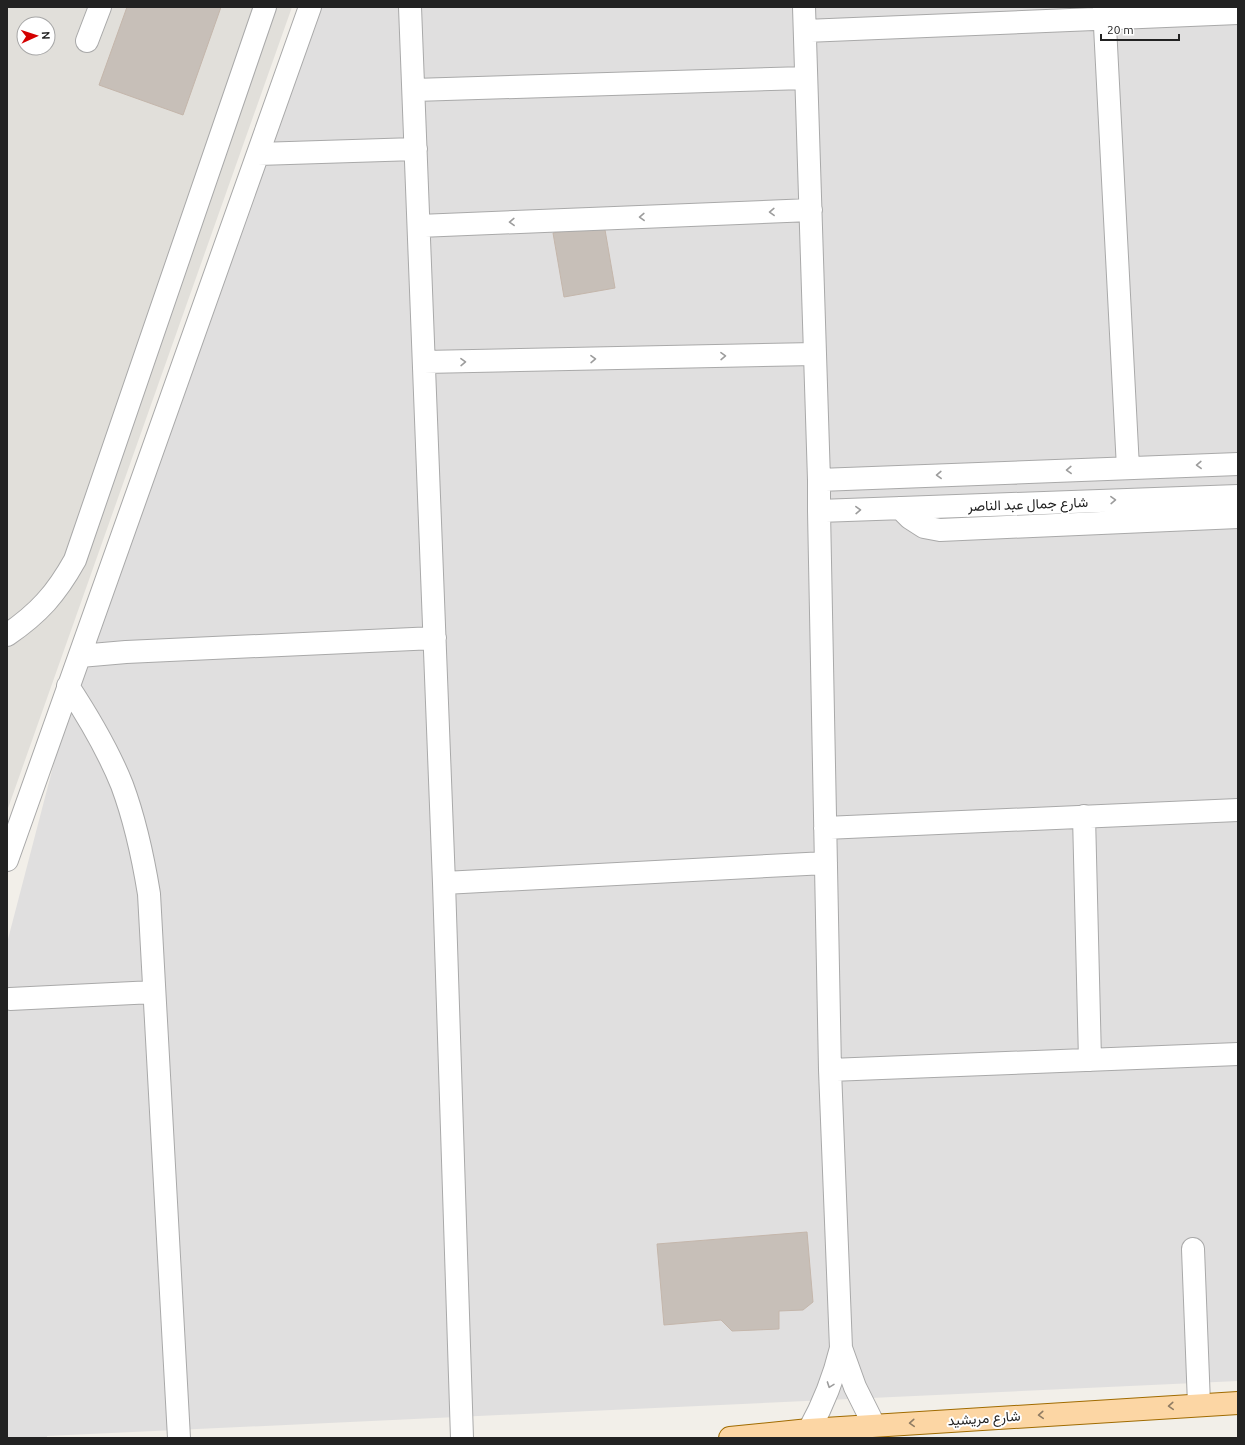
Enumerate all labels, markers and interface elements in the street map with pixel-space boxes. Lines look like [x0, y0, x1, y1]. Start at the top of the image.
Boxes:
north arrow [16, 16, 56, 56]
scale bar [1101, 16, 1179, 42]
text: 20 m [1107, 23, 1134, 36]
text: N [40, 31, 52, 40]
one-way arrow [769, 207, 775, 216]
one-way arrow [639, 212, 645, 221]
one-way arrow [509, 218, 515, 226]
one-way arrow [720, 352, 726, 360]
one-way arrow [590, 355, 596, 363]
one-way arrow [460, 357, 466, 366]
one-way arrow [1196, 461, 1202, 470]
one-way arrow [1066, 466, 1072, 475]
one-way arrow [936, 471, 942, 480]
street label: شارع جمال عبد الناصر [967, 494, 1088, 517]
one-way arrow [1110, 496, 1116, 505]
one-way arrow [855, 506, 861, 514]
one-way arrow [827, 1382, 835, 1389]
one-way arrow [1168, 1402, 1174, 1411]
street label: شارع مريشيد [947, 1407, 1021, 1432]
one-way arrow [1038, 1410, 1044, 1419]
one-way arrow [909, 1419, 915, 1427]

